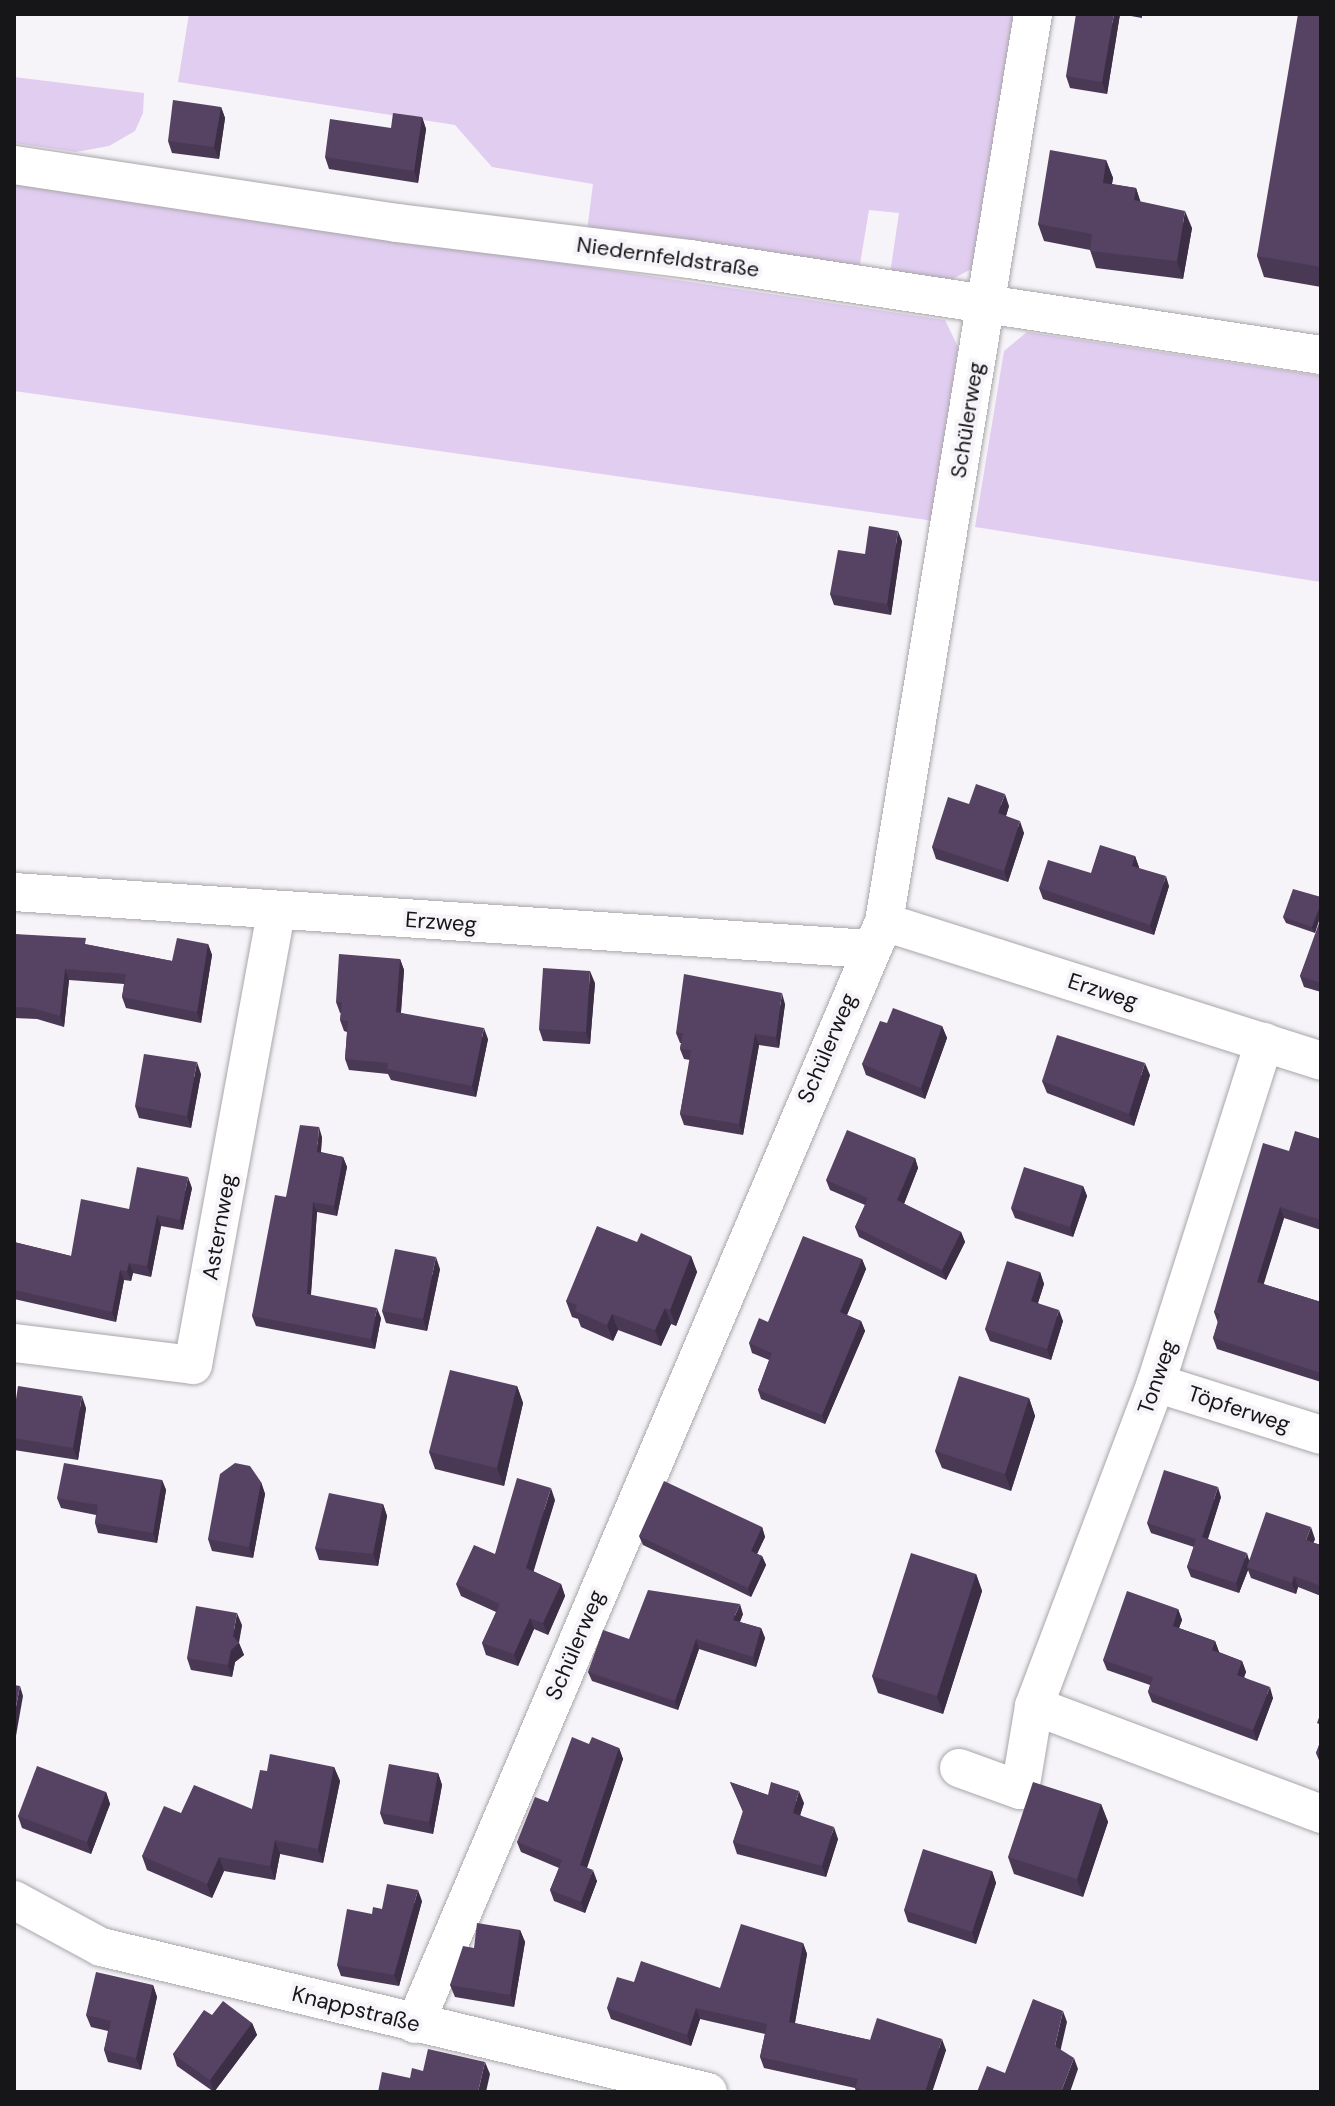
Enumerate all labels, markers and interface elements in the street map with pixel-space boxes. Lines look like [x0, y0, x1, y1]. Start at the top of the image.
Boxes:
street label: Niedernfeldstraße [575, 231, 761, 283]
street label: Schülerweg [945, 360, 989, 480]
street label: Erzweg [404, 906, 478, 938]
street label: Erzweg [1065, 967, 1141, 1015]
street label: Schülerweg [792, 989, 862, 1107]
street label: Asternweg [197, 1172, 241, 1282]
street label: Tonweg [1132, 1336, 1182, 1418]
street label: Töpferweg [1185, 1380, 1293, 1438]
street label: Schülerweg [540, 1586, 610, 1704]
street label: Knappstraße [289, 1980, 423, 2038]

